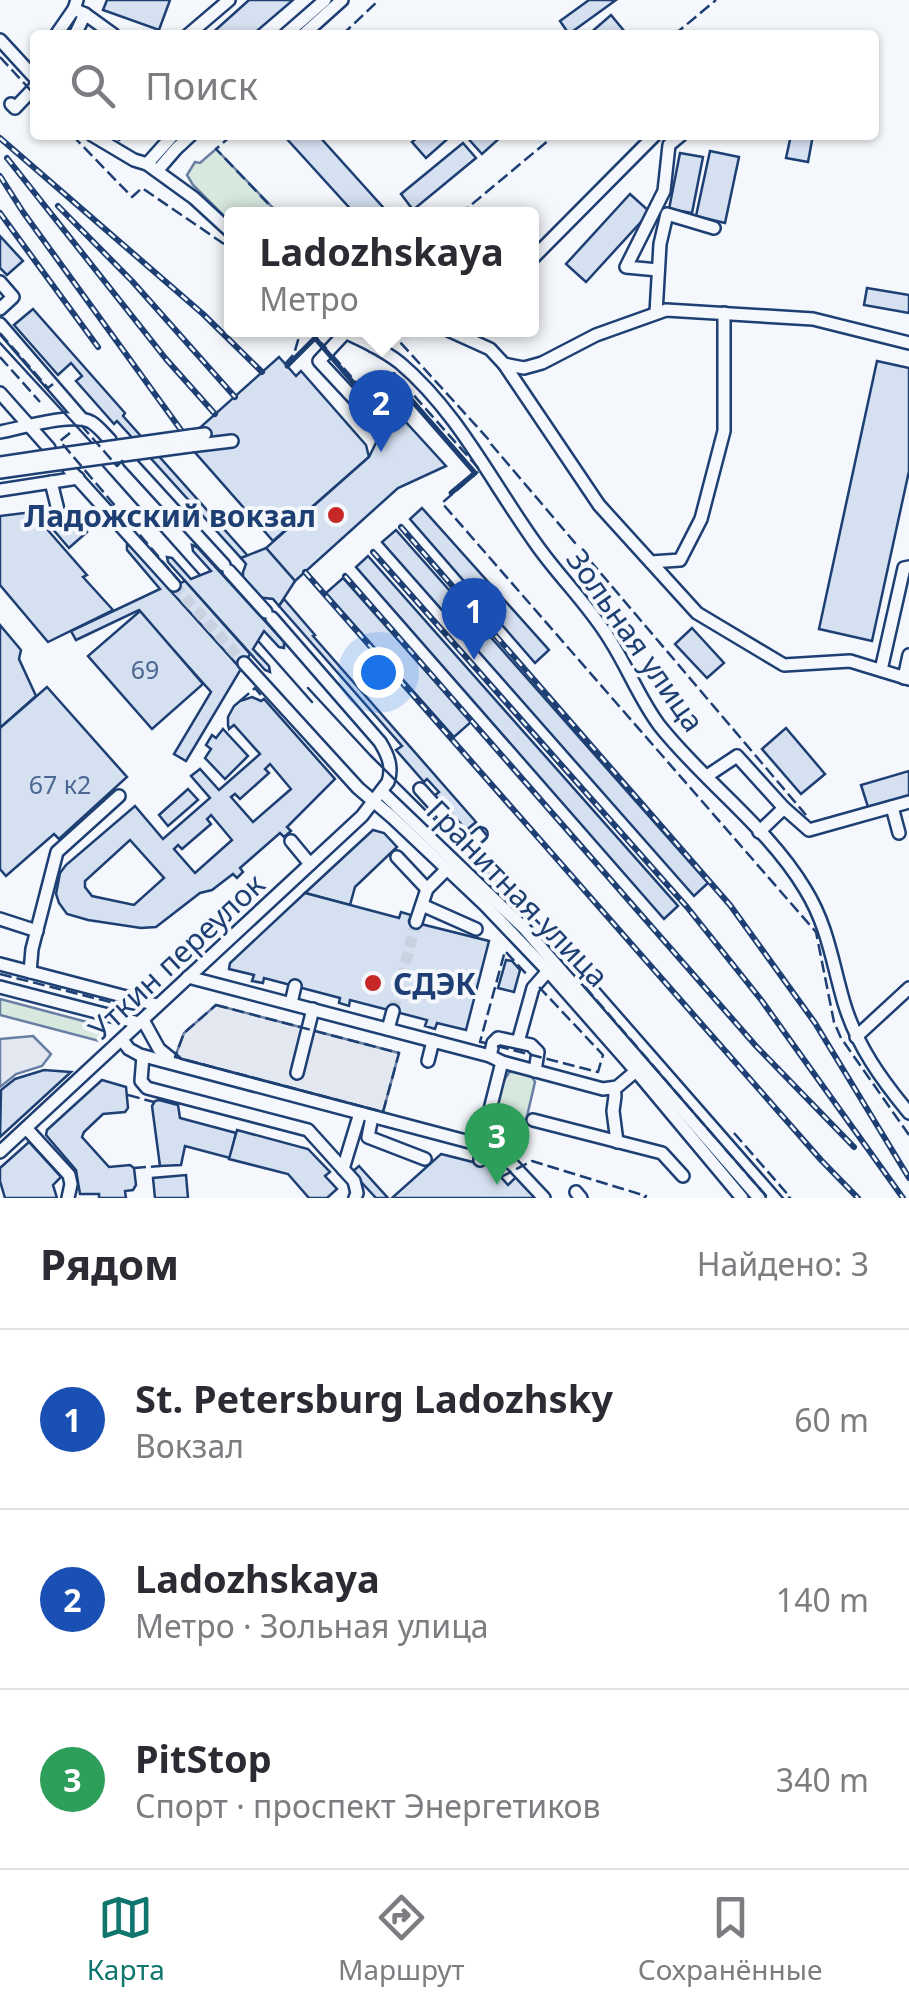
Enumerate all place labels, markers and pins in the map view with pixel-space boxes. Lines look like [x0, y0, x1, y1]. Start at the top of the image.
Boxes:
pin: 2 [348, 370, 414, 452]
place label: Ладожский вокзал [24, 495, 316, 536]
marker: Ладожский вокзал [325, 504, 347, 526]
pin: 1 [442, 578, 506, 660]
place label: СДЭК [393, 963, 476, 1004]
marker: СДЭК [362, 972, 384, 994]
pin: 3 [464, 1102, 530, 1185]

